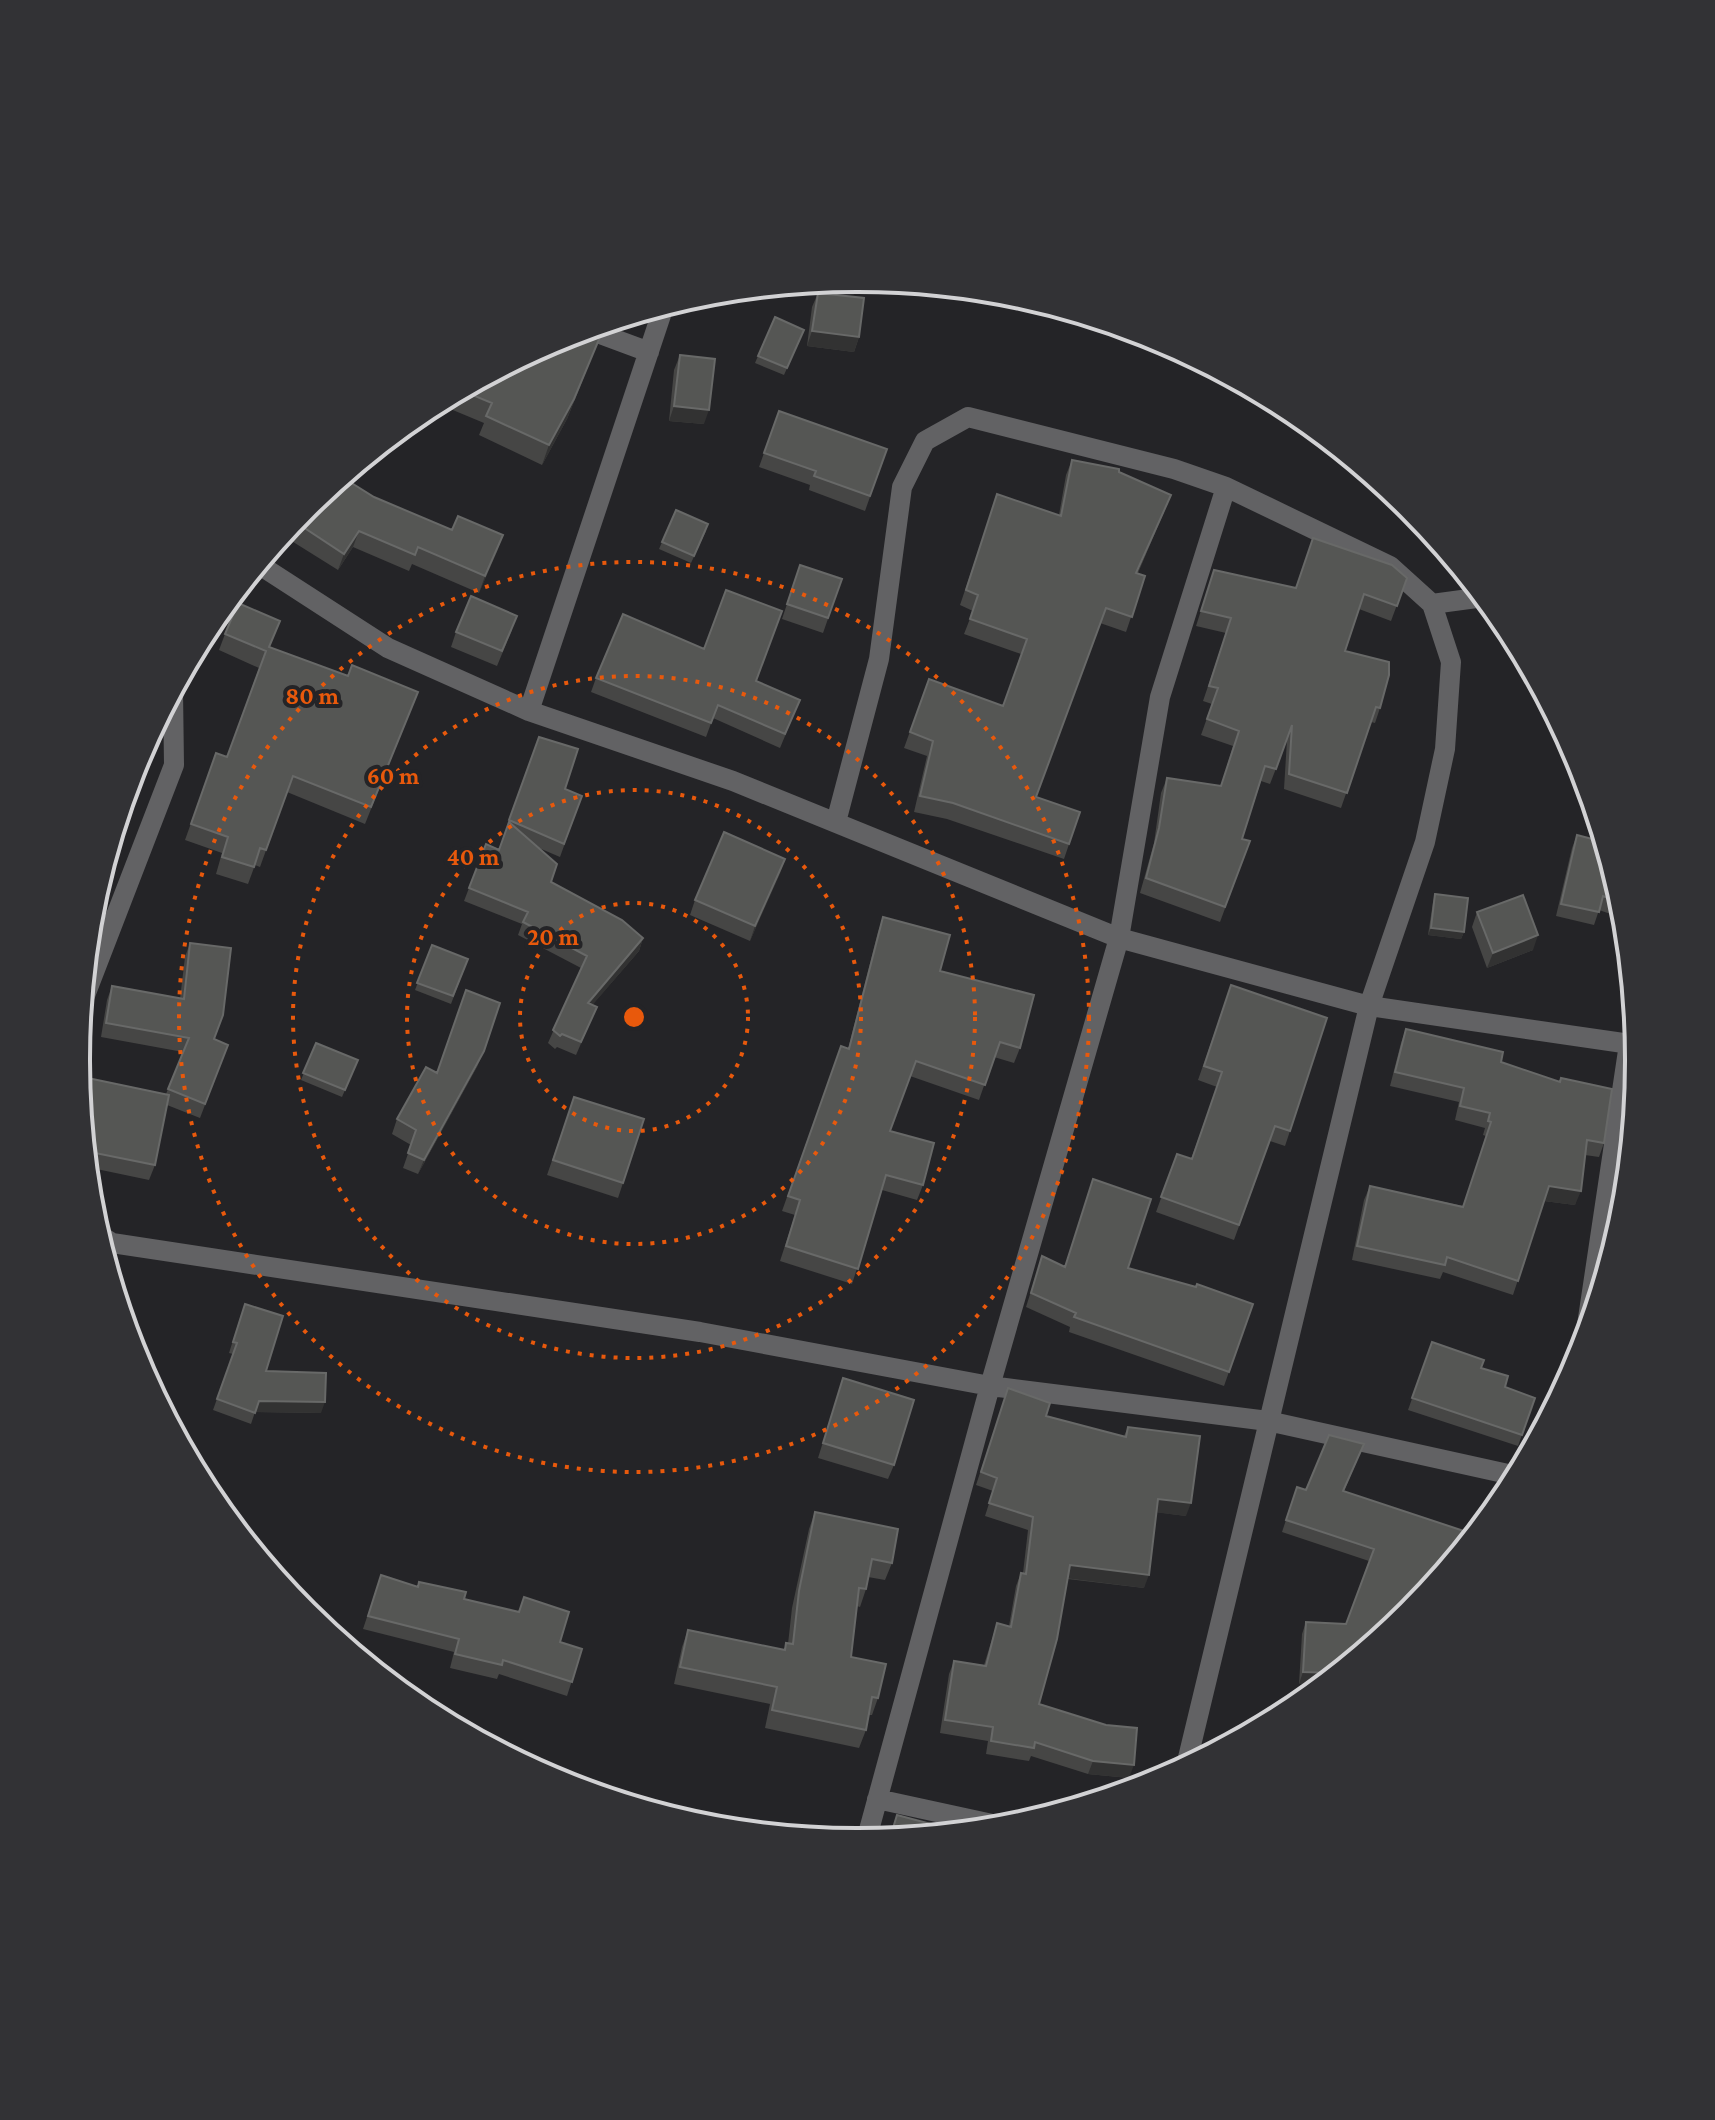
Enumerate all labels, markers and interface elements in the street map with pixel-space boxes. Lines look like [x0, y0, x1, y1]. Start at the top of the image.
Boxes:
text: 80 m [285, 682, 339, 709]
text: 60 m [367, 762, 420, 789]
text: 40 m [447, 843, 500, 870]
text: 20 m [527, 923, 580, 950]
centre of rings [620, 1003, 648, 1031]

